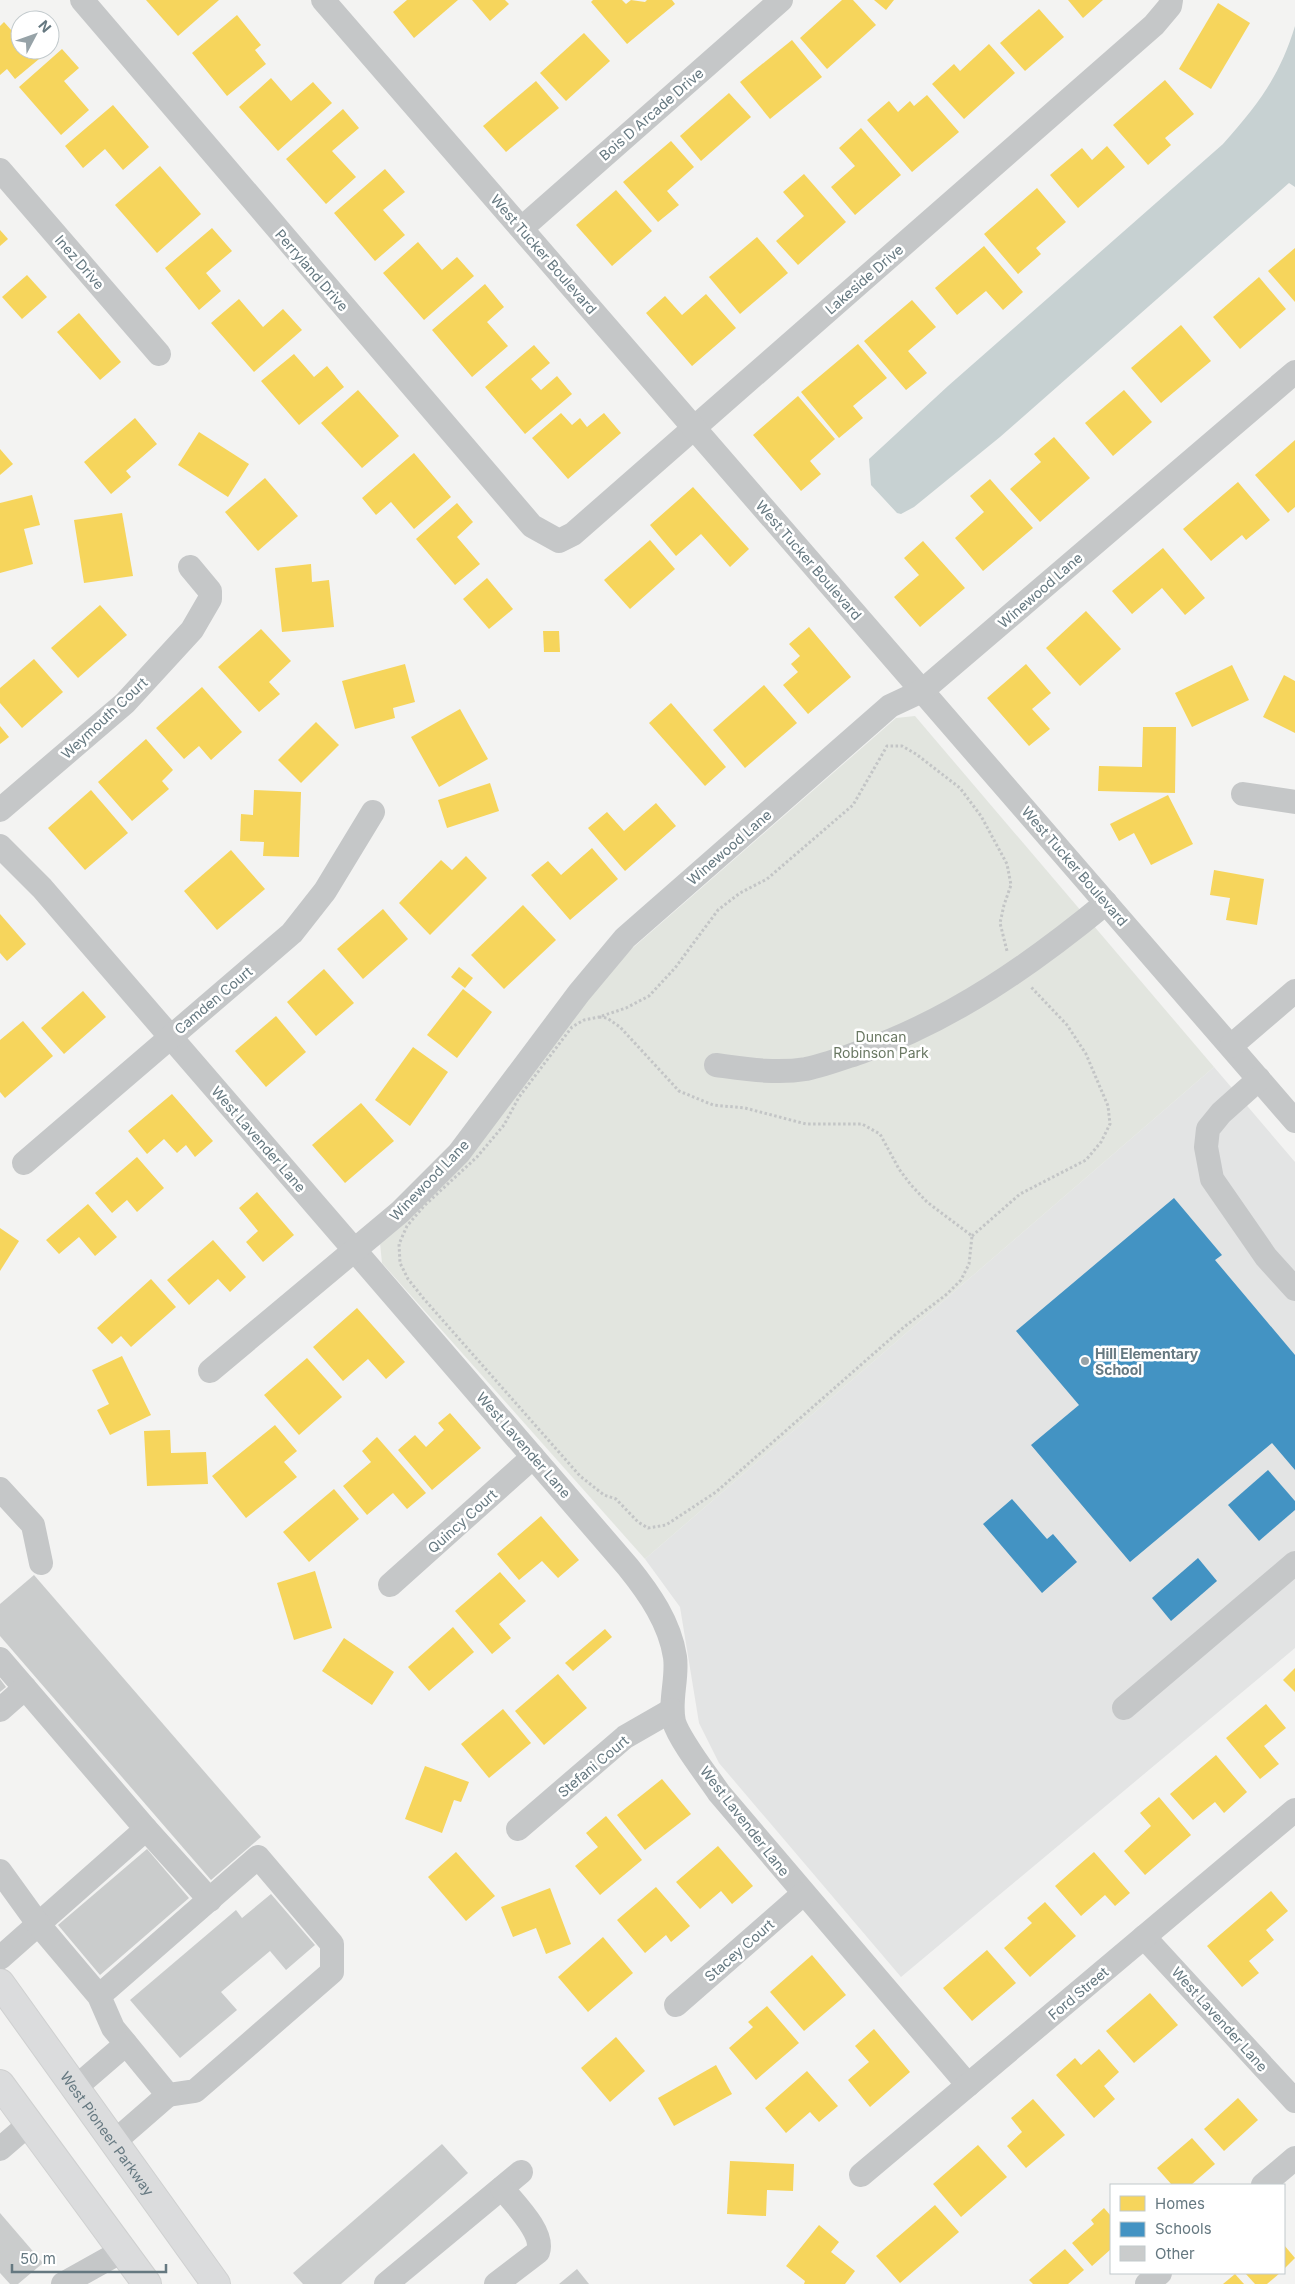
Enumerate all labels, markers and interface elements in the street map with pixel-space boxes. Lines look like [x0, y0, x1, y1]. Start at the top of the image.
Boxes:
north arrow [10, 10, 60, 60]
text: N [35, 17, 55, 36]
street label: Bois D Arcade Drive [595, 64, 707, 164]
street label: West Tucker Boulevard [488, 191, 600, 317]
street label: Perryland Drive [272, 226, 352, 314]
street label: Inez Drive [52, 231, 108, 293]
street label: Lakeside Drive [822, 241, 906, 317]
street label: West Tucker Boulevard [753, 497, 865, 623]
street label: Winewood Lane [994, 549, 1086, 631]
street label: Weymouth Court [57, 673, 151, 762]
street label: West Tucker Boulevard [1019, 803, 1131, 929]
street label: Winewood Lane [683, 806, 775, 888]
street label: Camden Court [171, 962, 256, 1037]
park label: Duncan Robinson Park [833, 1028, 929, 1061]
street label: West Lavender Lane [208, 1083, 310, 1195]
street label: Winewood Lane [386, 1136, 472, 1224]
place label: Hill Elementary School [1095, 1345, 1199, 1378]
marker: Hill Elementary School [1079, 1355, 1091, 1367]
street label: West Lavender Lane [473, 1389, 575, 1501]
street label: Quincy Court [424, 1485, 500, 1556]
street label: Stefani Court [554, 1731, 632, 1800]
street label: West Lavender Lane [697, 1763, 793, 1879]
street label: Stacey Court [701, 1915, 777, 1985]
street label: Ford Street [1045, 1963, 1112, 2023]
street label: West Lavender Lane [1169, 1963, 1271, 2075]
street label: West Pioneer Parkway [58, 2068, 158, 2199]
legend [1110, 2184, 1285, 2274]
text: Homes [1155, 2194, 1205, 2213]
text: Schools [1155, 2219, 1212, 2238]
scale bar [12, 2242, 166, 2274]
text: Other [1155, 2244, 1195, 2263]
text: 50 m [20, 2249, 56, 2268]

